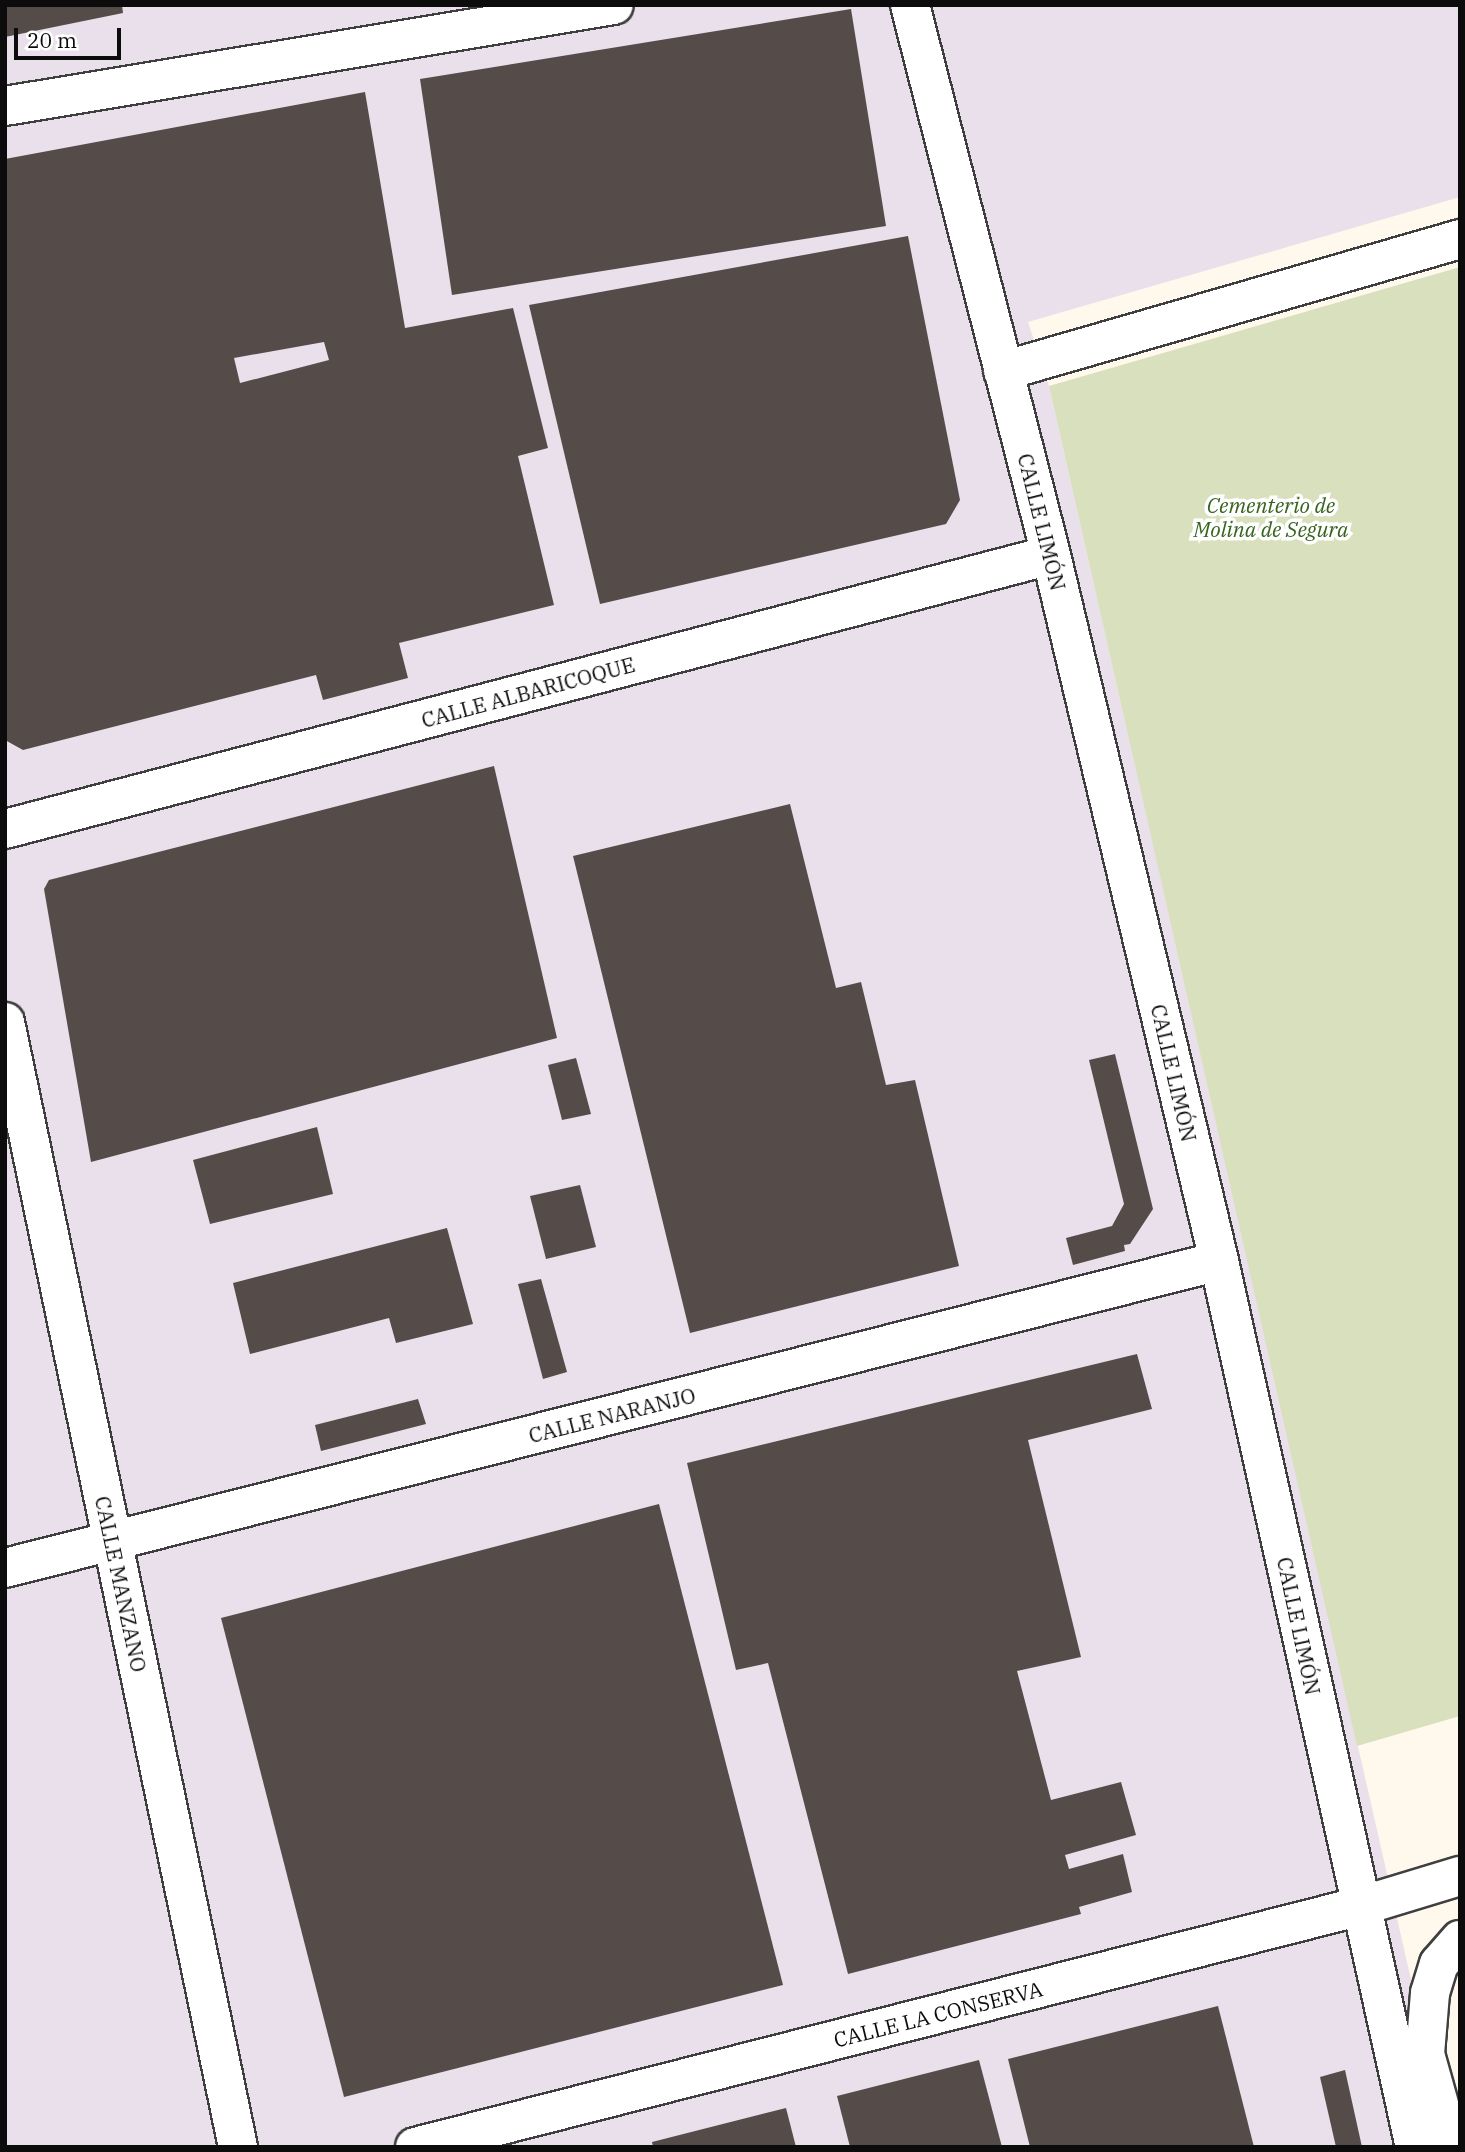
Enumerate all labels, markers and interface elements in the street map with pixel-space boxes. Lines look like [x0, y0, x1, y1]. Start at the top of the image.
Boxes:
scale bar [18, 14, 124, 58]
text: 20 m [27, 26, 77, 54]
street label: CALLE LIMÓN [1013, 451, 1071, 593]
park label: Cementerio de Molina de Segura [1193, 492, 1349, 542]
street label: CALLE ALBARICOQUE [419, 651, 637, 733]
street label: CALLE LIMÓN [1146, 1002, 1202, 1144]
street label: CALLE NARANJO [526, 1382, 698, 1448]
street label: CALLE MANZANO [90, 1494, 152, 1674]
street label: CALLE LIMÓN [1272, 1555, 1326, 1697]
street label: CALLE LA CONSERVA [831, 1976, 1045, 2052]

